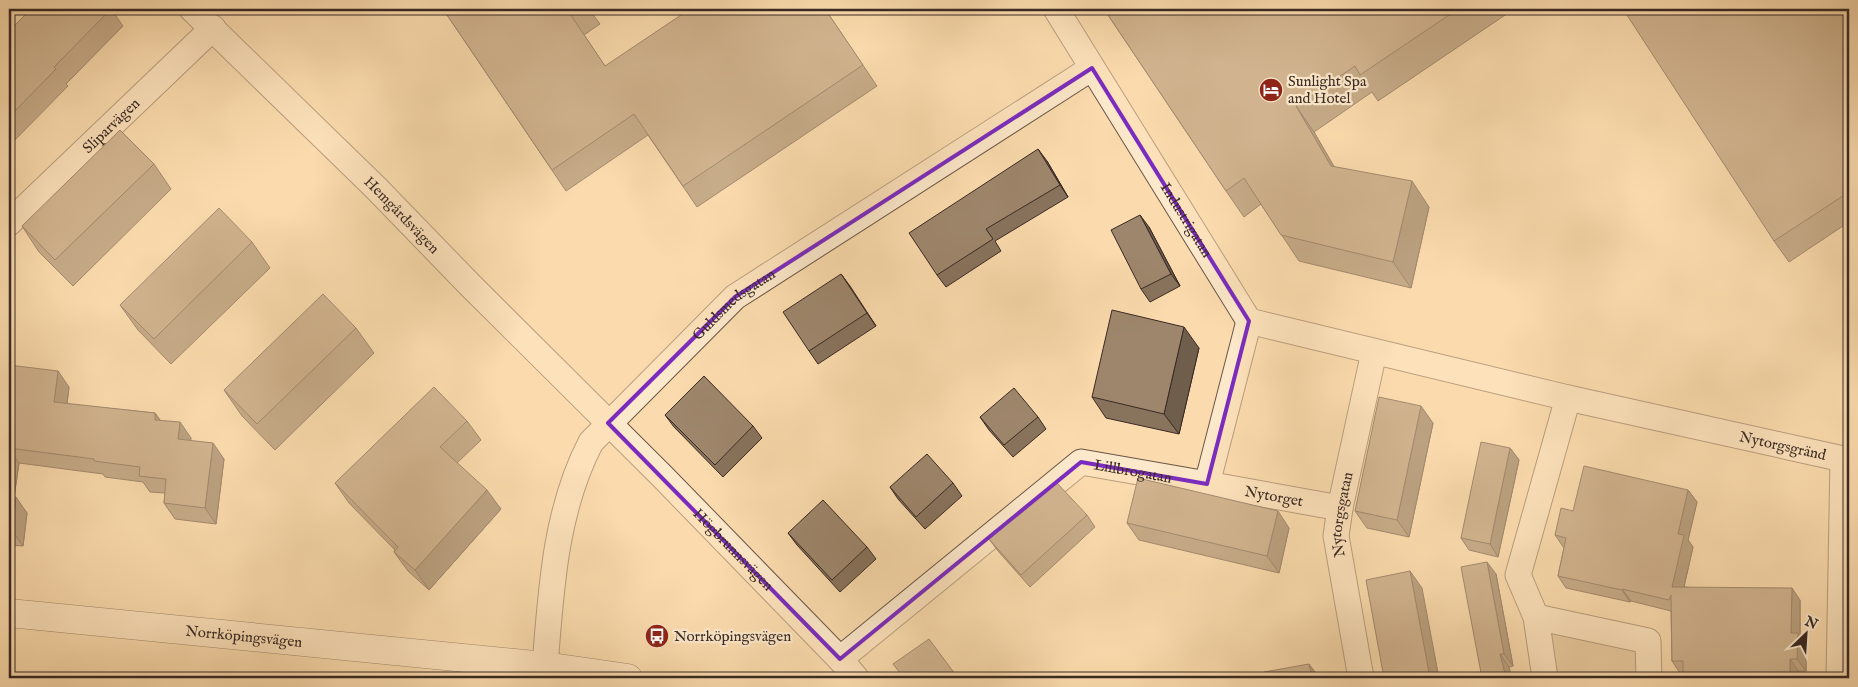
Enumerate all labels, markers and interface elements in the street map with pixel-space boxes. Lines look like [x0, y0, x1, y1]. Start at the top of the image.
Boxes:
place label: Sunlight Spa and Hotel [1288, 72, 1367, 108]
hotel icon: Sunlight Spa and Hotel [1258, 77, 1284, 103]
street label: Sliparvägen [79, 94, 144, 158]
street label: Hemgårdsvägen [360, 172, 443, 258]
street label: Industrigatan [1156, 179, 1216, 261]
street label: Guldsmedsgatan [688, 265, 779, 345]
street label: Nytorgsgränd [1737, 427, 1829, 465]
street label: Lillbrogatan [1092, 455, 1173, 488]
street label: Nytorgsgatan [1327, 470, 1358, 559]
street label: Nytorget [1243, 482, 1305, 511]
street label: Högbrunnsvägen [689, 505, 777, 595]
north arrow [1780, 610, 1830, 660]
text: N [1801, 612, 1820, 634]
street label: Norrköpingsvägen [185, 621, 303, 652]
bus stop icon: Norrköpingsvägen [644, 623, 670, 649]
place label: Norrköpingsvägen [674, 627, 791, 646]

